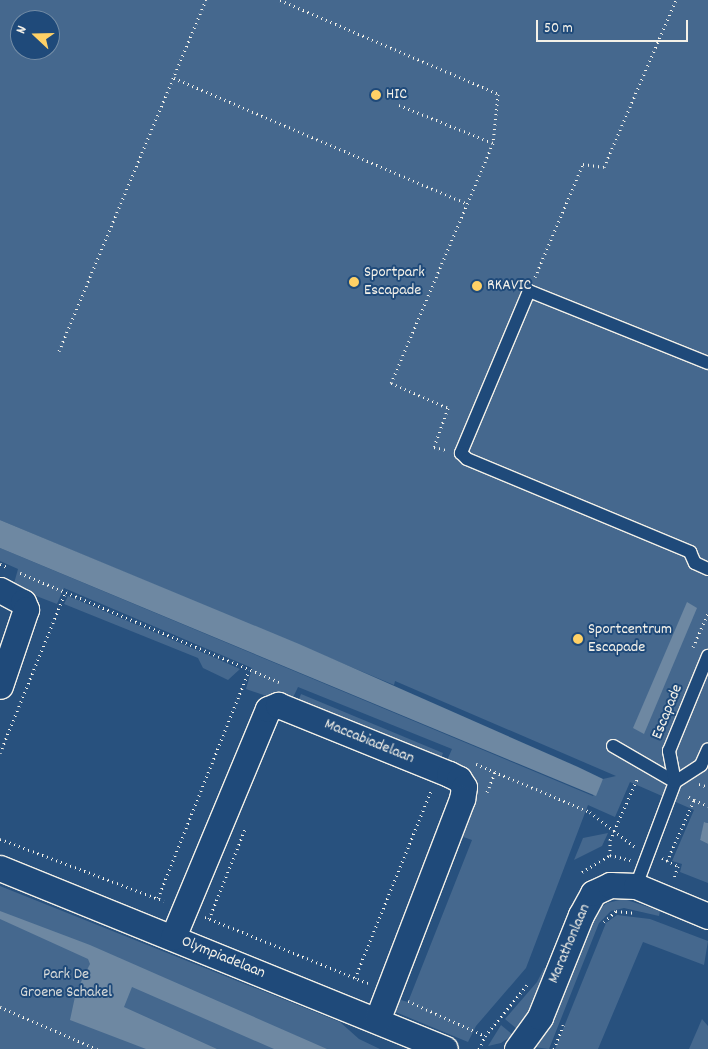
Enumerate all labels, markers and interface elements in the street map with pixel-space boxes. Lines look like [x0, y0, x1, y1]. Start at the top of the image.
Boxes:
north arrow [10, 10, 60, 60]
scale bar [538, 10, 690, 42]
text: 50 m [544, 18, 573, 40]
text: N [11, 23, 33, 37]
place label: HIC [386, 85, 407, 105]
marker: HIC [370, 89, 382, 101]
place label: Sportpark Escapade [364, 263, 425, 301]
marker: Sportpark Escapade [348, 276, 360, 288]
place label: RKAVIC [487, 276, 531, 296]
marker: RKAVIC [471, 280, 483, 292]
place label: Sportcentrum Escapade [588, 620, 672, 658]
marker: Sportcentrum Escapade [572, 633, 584, 645]
street label: Escapade [648, 682, 688, 742]
street label: Maccabiadelaan [321, 715, 417, 769]
street label: Marathonlaan [545, 901, 595, 987]
street label: Olympiadelaan [178, 932, 268, 984]
park label: Park De Groene Schakel [20, 965, 112, 1003]

